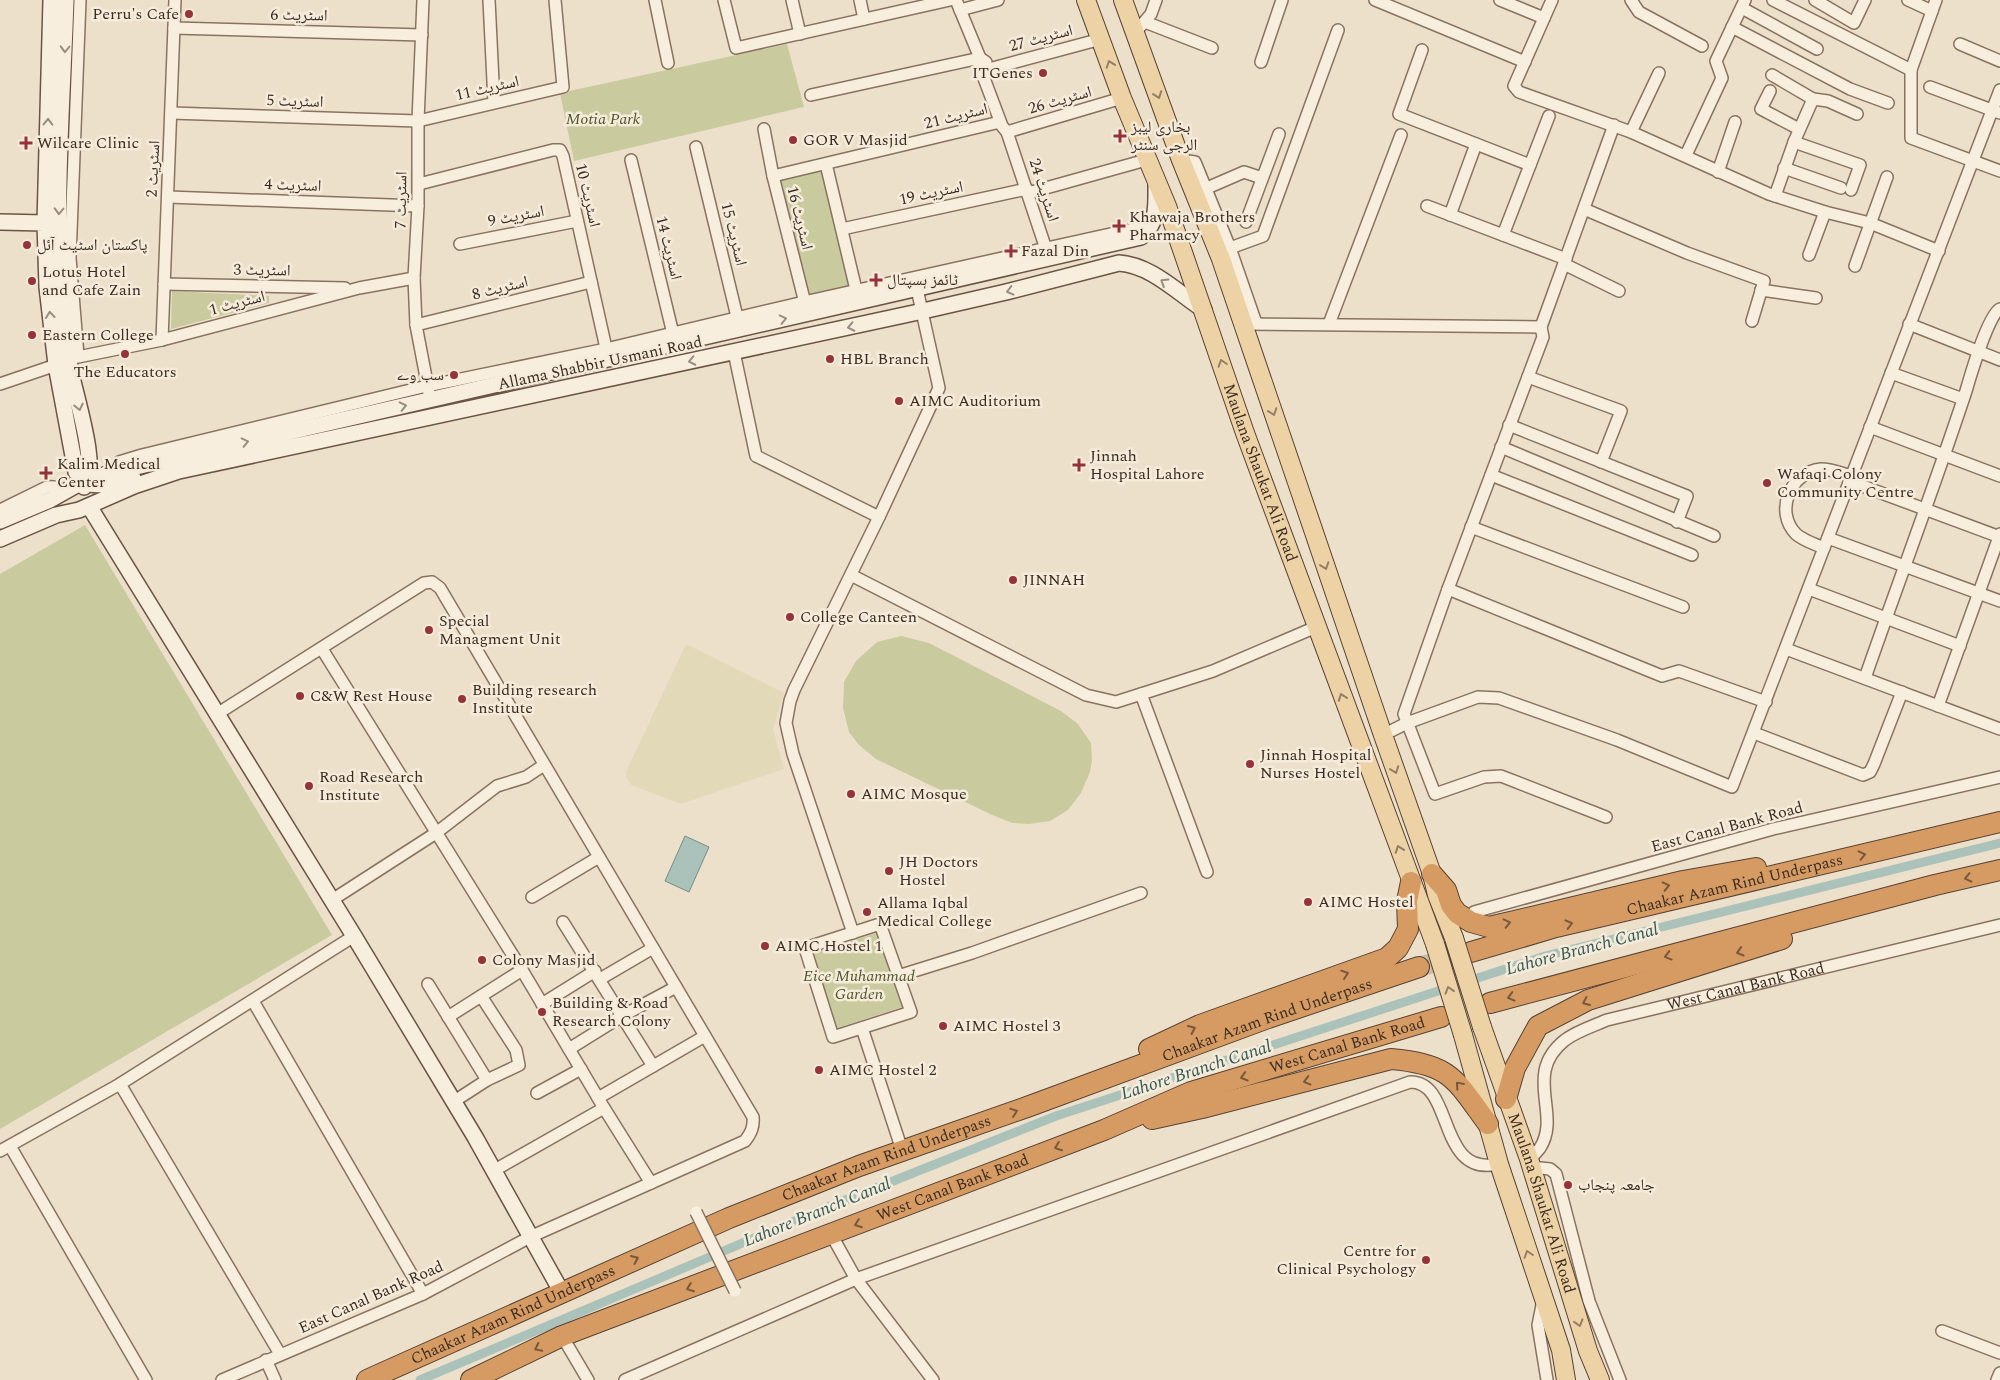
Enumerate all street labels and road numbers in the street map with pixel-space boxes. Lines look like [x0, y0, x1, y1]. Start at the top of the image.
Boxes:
street label: اسٹریٹ 6 [270, 3, 328, 27]
street label: اسٹریٹ 27 [1006, 18, 1076, 58]
street label: اسٹریٹ 11 [453, 69, 521, 107]
street label: اسٹریٹ 26 [1025, 79, 1095, 121]
street label: اسٹریٹ 5 [266, 88, 324, 114]
street label: اسٹریٹ 21 [921, 96, 991, 136]
street label: اسٹریٹ 2 [140, 140, 166, 198]
street label: اسٹریٹ 24 [1023, 155, 1065, 225]
street label: اسٹریٹ 10 [569, 161, 607, 229]
street label: اسٹریٹ 7 [389, 171, 413, 229]
street label: اسٹریٹ 4 [264, 172, 322, 198]
street label: اسٹریٹ 19 [897, 174, 965, 212]
street label: اسٹریٹ 16 [780, 183, 820, 253]
street label: اسٹریٹ 9 [486, 199, 546, 233]
street label: اسٹریٹ 15 [714, 199, 754, 269]
street label: اسٹریٹ 14 [649, 213, 689, 283]
street label: اسٹریٹ 3 [233, 258, 291, 282]
street label: اسٹریٹ 8 [469, 269, 531, 307]
street label: اسٹریٹ 1 [206, 284, 268, 322]
street label: Allama Shabbir Usmani Road [495, 330, 705, 396]
street label: Maulana Shaukat Ali Road [1217, 380, 1304, 565]
street label: East Canal Bank Road [1648, 795, 1806, 859]
street label: Chaakar Azam Rind Underpass [1624, 848, 1845, 922]
street label: West Canal Bank Road [1664, 956, 1827, 1017]
street label: Chaakar Azam Rind Underpass [1158, 972, 1375, 1068]
street label: West Canal Bank Road [1266, 1010, 1428, 1080]
street label: Chaakar Azam Rind Underpass [778, 1109, 994, 1208]
street label: Maulana Shaukat Ali Road [1502, 1110, 1582, 1296]
street label: West Canal Bank Road [873, 1148, 1032, 1227]
street label: East Canal Bank Road [295, 1254, 447, 1340]
street label: Chaakar Azam Rind Underpass [407, 1258, 619, 1371]

